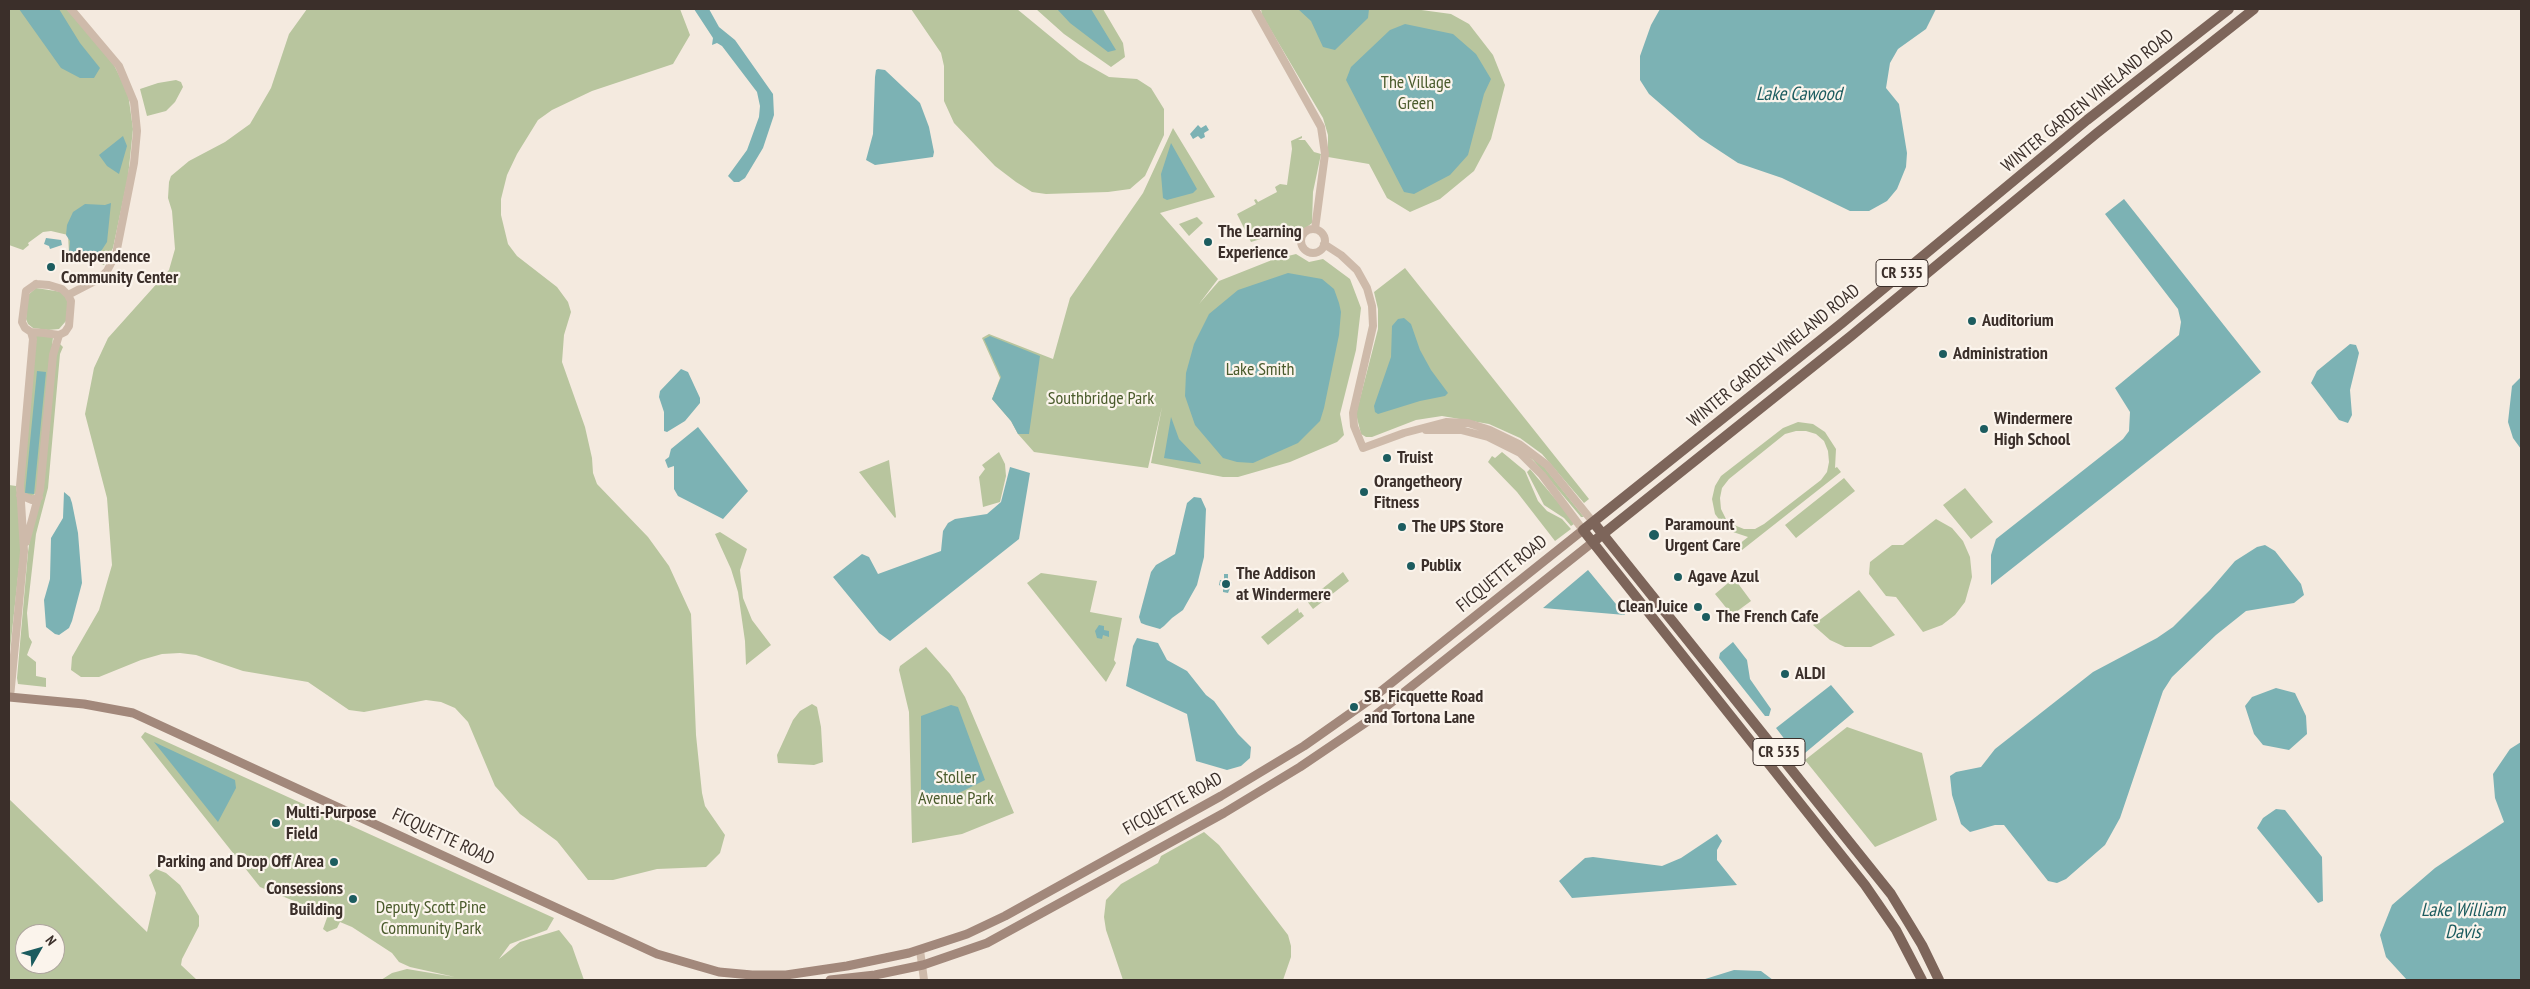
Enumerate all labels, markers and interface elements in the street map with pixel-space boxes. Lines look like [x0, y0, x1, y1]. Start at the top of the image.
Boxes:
street label: WINTER GARDEN VINELAND ROAD [1997, 25, 2179, 177]
park label: The Village Green [1381, 72, 1451, 115]
water label: Lake Cawood [1756, 84, 1842, 106]
place label: The Learning Experience [1218, 221, 1302, 264]
marker: The Learning Experience [1202, 236, 1214, 248]
place label: Independence Community Center [61, 246, 178, 288]
road number: CR 535 [1876, 260, 1928, 286]
marker: Independence Community Center [45, 261, 57, 273]
street label: WINTER GARDEN VINELAND ROAD [1683, 280, 1865, 432]
place label: Auditorium [1982, 310, 2054, 332]
marker: Auditorium [1966, 315, 1978, 327]
place label: Administration [1953, 343, 2048, 365]
marker: Administration [1937, 348, 1949, 360]
park label: Lake Smith [1226, 359, 1294, 381]
park label: Southbridge Park [1048, 388, 1154, 410]
place label: Windermere High School [1994, 408, 2073, 450]
marker: Windermere High School [1978, 423, 1990, 435]
place label: Truist [1397, 447, 1433, 469]
marker: Truist [1381, 452, 1393, 464]
place label: Orangetheory Fitness [1374, 471, 1462, 514]
marker: Orangetheory Fitness [1358, 486, 1370, 498]
place label: Paramount Urgent Care [1665, 514, 1741, 556]
place label: The UPS Store [1412, 516, 1504, 538]
marker: The UPS Store [1396, 521, 1408, 533]
marker: Paramount Urgent Care [1647, 528, 1661, 542]
street label: FICQUETTE ROAD [1452, 531, 1552, 617]
place label: Publix [1421, 555, 1461, 577]
marker: Publix [1405, 560, 1417, 572]
place label: The Addison at Windermere [1236, 563, 1331, 606]
place label: Agave Azul [1688, 566, 1759, 588]
marker: Agave Azul [1672, 571, 1684, 583]
marker: The Addison at Windermere [1220, 578, 1232, 590]
place label: Clean Juice [1617, 596, 1688, 618]
marker: Clean Juice [1692, 601, 1704, 613]
place label: The French Cafe [1716, 606, 1819, 628]
marker: The French Cafe [1700, 611, 1712, 623]
place label: ALDI [1795, 663, 1826, 685]
marker: ALDI [1779, 668, 1791, 680]
place label: SB. Ficquette Road and Tortona Lane [1364, 686, 1483, 729]
marker: SB. Ficquette Road and Tortona Lane [1348, 701, 1360, 713]
road number: CR 535 [1753, 739, 1805, 766]
park label: Stoller Avenue Park [918, 767, 994, 810]
street label: FICQUETTE ROAD [1120, 768, 1226, 840]
place label: Multi-Purpose Field [286, 802, 377, 844]
street label: FICQUETTE ROAD [389, 804, 497, 870]
marker: Multi-Purpose Field [270, 817, 282, 829]
place label: Parking and Drop Off Area [157, 851, 324, 873]
marker: Parking and Drop Off Area [328, 856, 340, 868]
place label: Consessions Building [266, 878, 343, 921]
marker: Consessions Building [347, 893, 359, 905]
park label: Deputy Scott Pine Community Park [376, 897, 486, 940]
water label: Lake William Davis [2421, 900, 2505, 944]
north arrow [15, 924, 65, 974]
text: N [42, 932, 60, 949]

